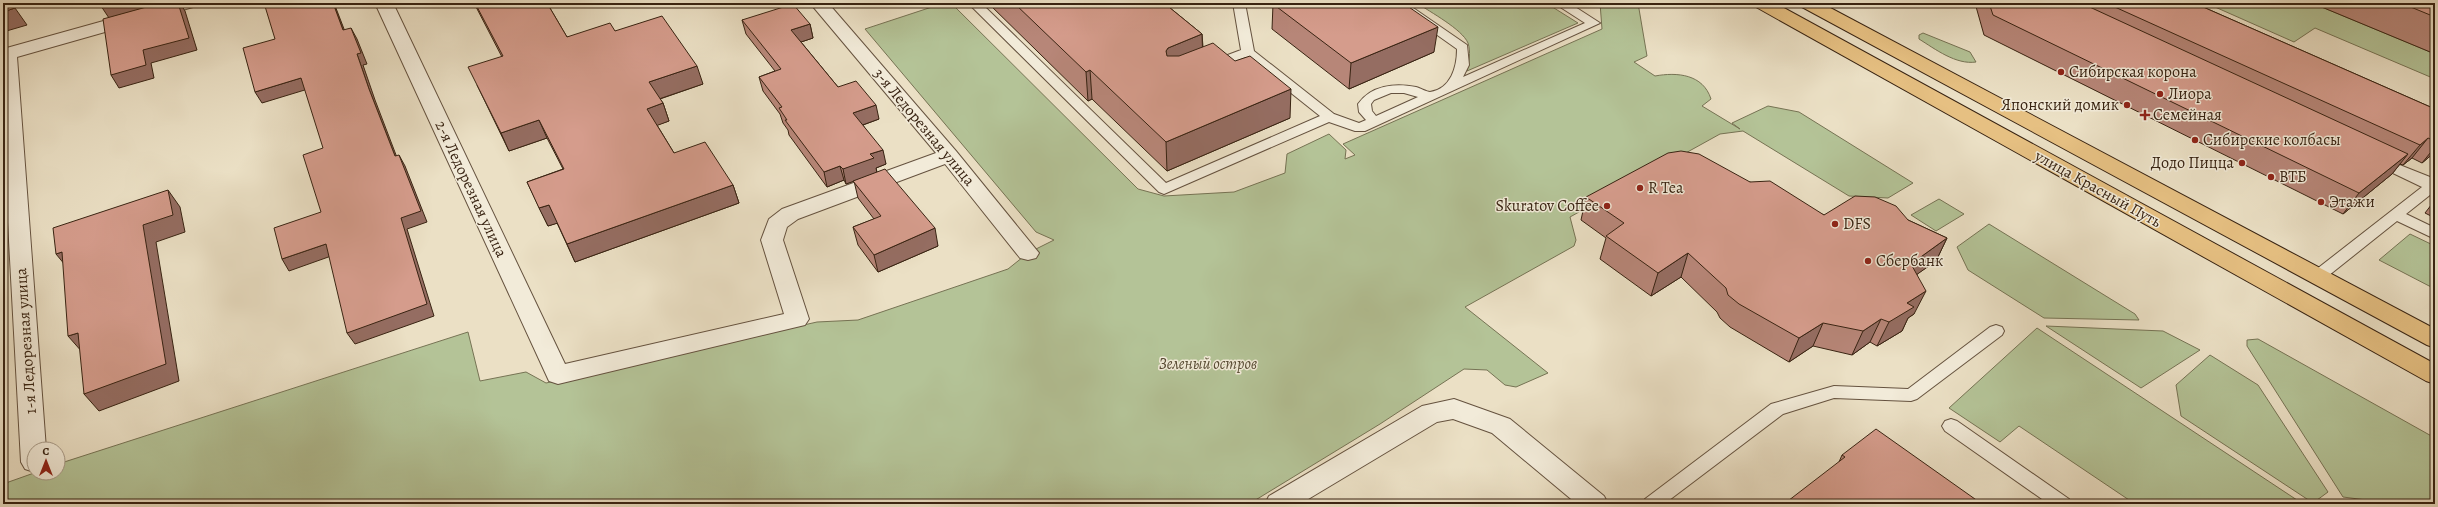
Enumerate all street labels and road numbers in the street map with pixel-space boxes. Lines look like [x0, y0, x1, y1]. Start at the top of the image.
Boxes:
street label: 3-я Ледорезная улица [868, 63, 980, 191]
street label: 2-я Ледорезная улица [430, 117, 513, 262]
street label: улица Красный Путь [2030, 145, 2165, 233]
street label: 1-я Ледорезная улица [10, 267, 42, 415]

